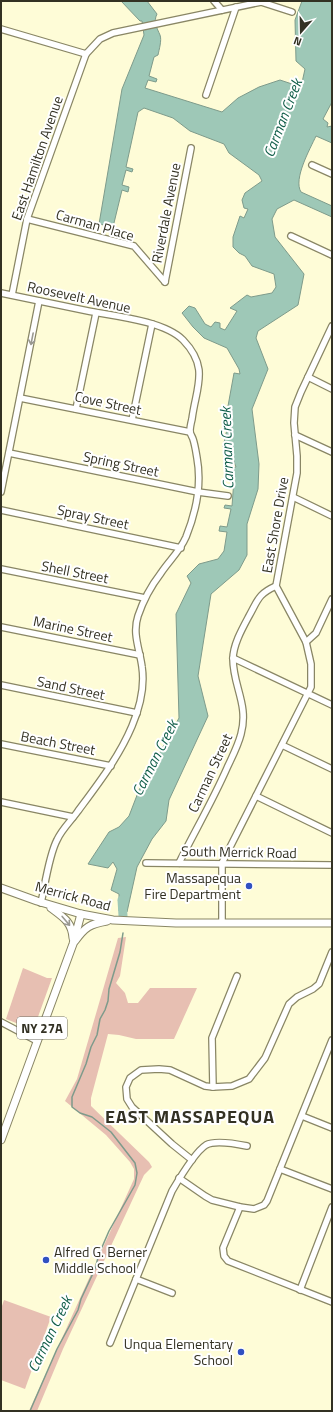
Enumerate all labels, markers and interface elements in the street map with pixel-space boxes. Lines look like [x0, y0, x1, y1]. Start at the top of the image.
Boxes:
north arrow [281, 12, 321, 52]
text: N [291, 33, 304, 50]
water label: Carman Creek [257, 73, 309, 160]
street label: East Hamilton Avenue [5, 93, 68, 223]
street label: Riverdale Avenue [146, 161, 186, 265]
street label: Carman Place [54, 203, 137, 246]
street label: Roosevelt Avenue [25, 275, 133, 318]
one-way arrow [27, 332, 35, 345]
street label: Cove Street [73, 385, 143, 420]
water label: Carman Creek [213, 404, 239, 489]
street label: Spring Street [81, 445, 161, 482]
street label: East Shore Drive [256, 475, 293, 575]
street label: Spray Street [55, 499, 131, 534]
street label: Shell Street [40, 555, 110, 588]
street label: Marine Street [32, 610, 115, 647]
street label: Sand Street [35, 670, 107, 705]
water label: Carman Creek [126, 714, 185, 800]
street label: Beach Street [19, 725, 97, 760]
street label: Carman Street [182, 730, 237, 816]
street label: South Merrick Road [181, 840, 297, 863]
place label: Massapequa Fire Department [144, 867, 241, 904]
street label: Merrick Road [33, 875, 113, 916]
marker: Massapequa Fire Department [244, 881, 254, 891]
one-way arrow [62, 916, 71, 926]
road number: NY 27A [17, 1017, 67, 1039]
district label: EAST MASSAPEQUA [105, 1103, 275, 1130]
place label: Alfred G. Berner Middle School [54, 1241, 147, 1278]
marker: Alfred G. Berner Middle School [41, 1255, 51, 1265]
water label: Carman Creek [21, 1290, 79, 1376]
place label: Unqua Elementary School [124, 1333, 233, 1370]
marker: Unqua Elementary School [236, 1347, 246, 1357]

